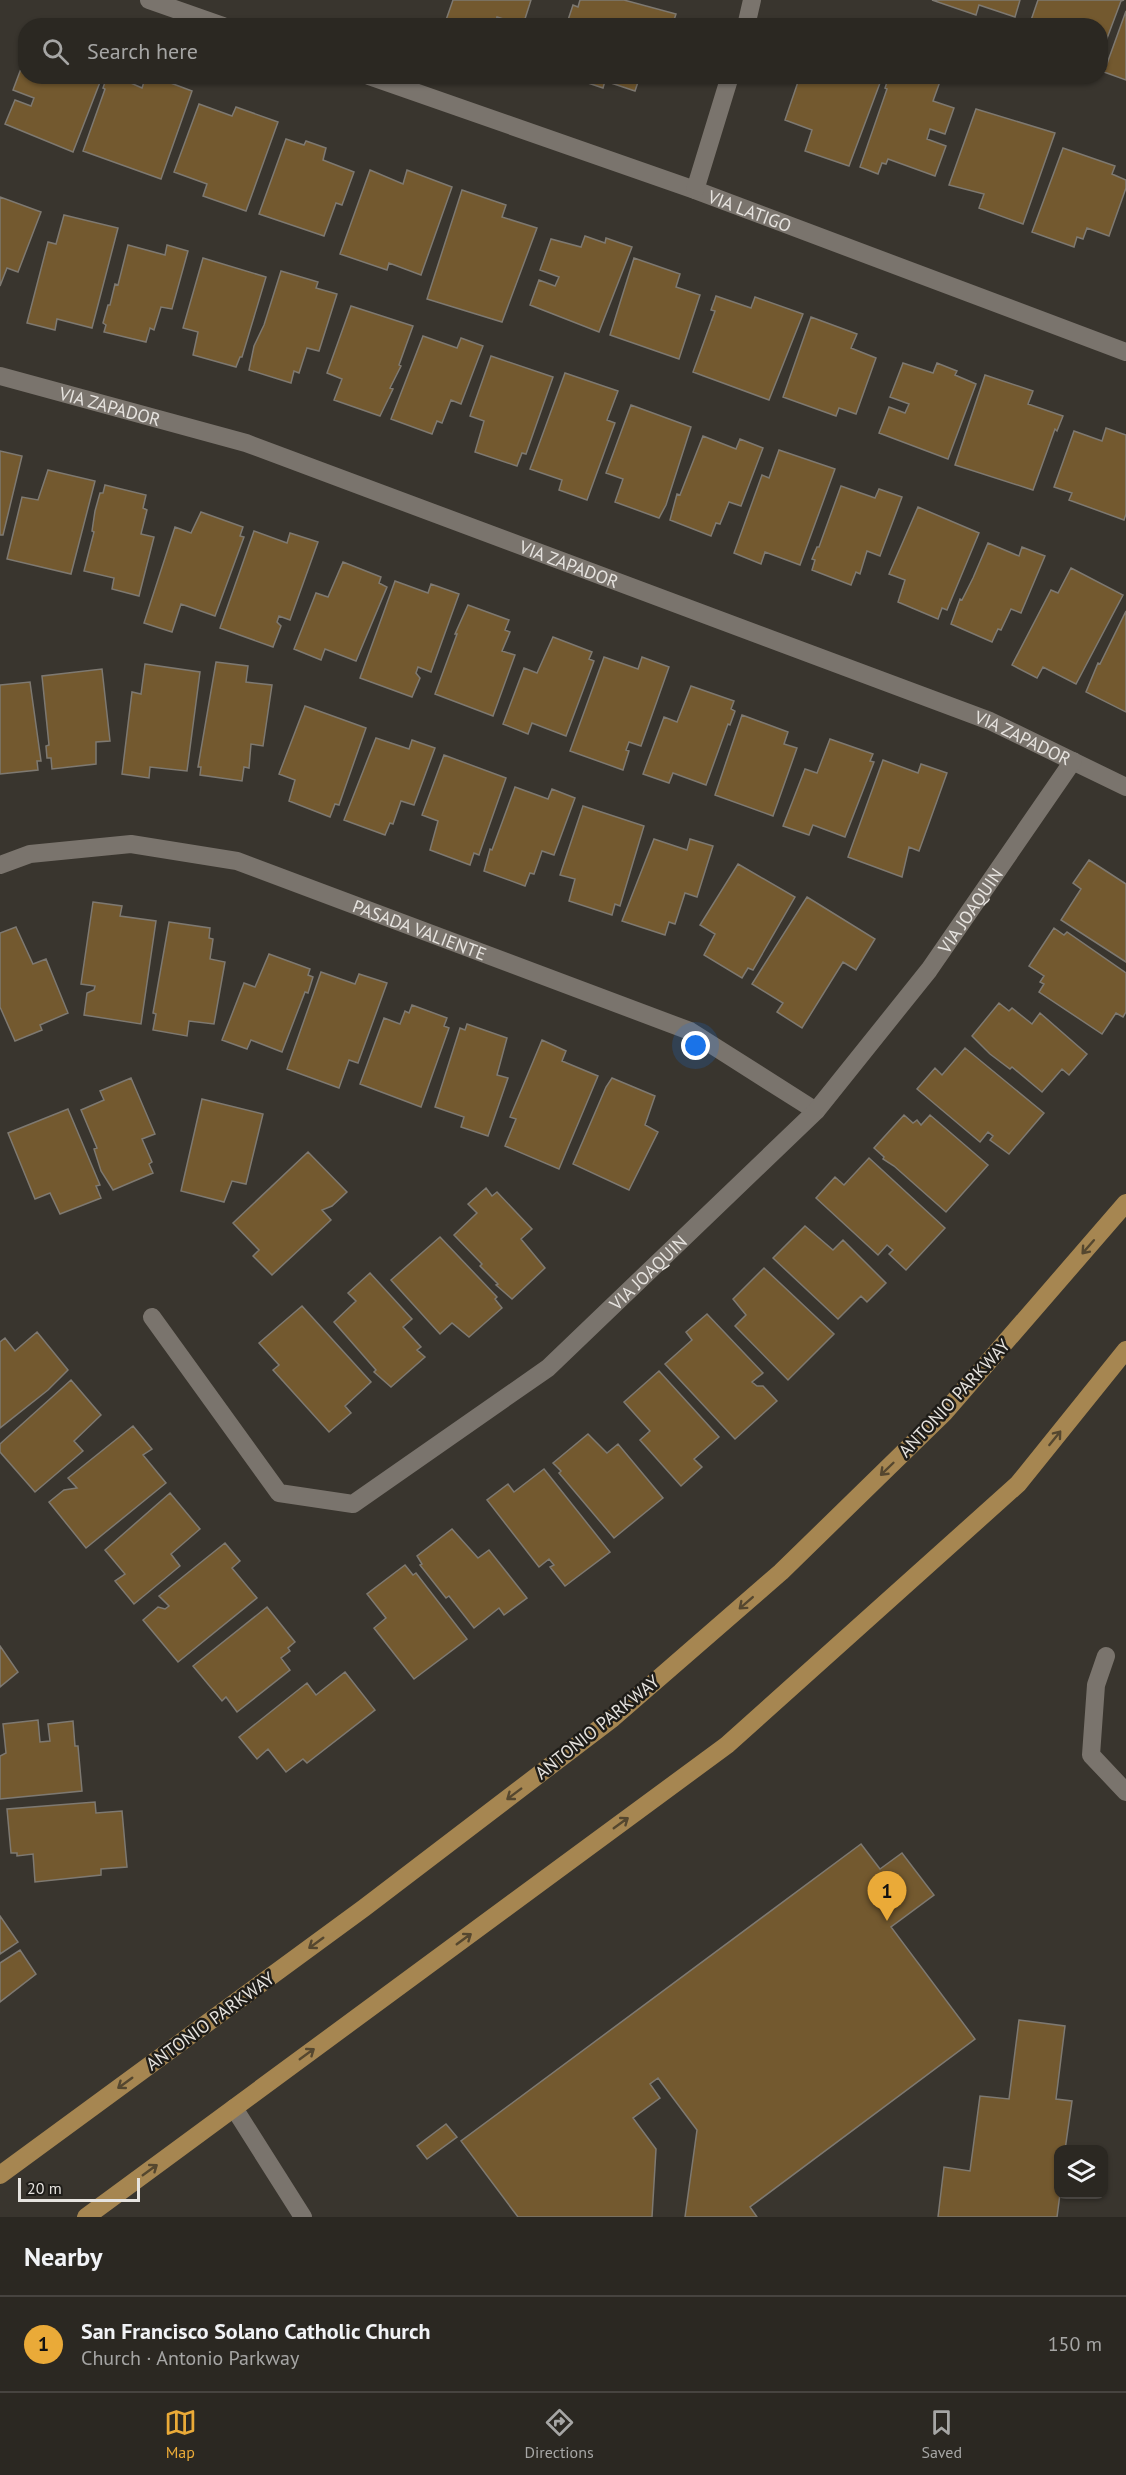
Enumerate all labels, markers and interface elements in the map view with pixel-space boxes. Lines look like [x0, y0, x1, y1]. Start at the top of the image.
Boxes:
search box [18, 18, 1108, 84]
icon: search [39, 35, 72, 68]
text: Search here [87, 37, 198, 65]
street label: VIA LATIGO [704, 184, 795, 237]
street label: VIA ZAPADOR [56, 381, 163, 431]
street label: VIA ZAPADOR [516, 534, 622, 593]
street label: VIA ZAPADOR [971, 705, 1075, 770]
street label: VIA JOAQUIN [932, 863, 1008, 958]
street label: PASADA VALIENTE [350, 894, 490, 965]
your location [681, 1031, 710, 1060]
street label: VIA JOAQUIN [604, 1230, 691, 1315]
one-way arrow [1081, 1239, 1095, 1254]
street label: ANTONIO PARKWAY [893, 1334, 1015, 1462]
one-way arrow [1048, 1430, 1061, 1446]
one-way arrow [880, 1461, 895, 1476]
one-way arrow [739, 1596, 754, 1610]
street label: ANTONIO PARKWAY [530, 1670, 664, 1784]
one-way arrow [507, 1787, 523, 1800]
one-way arrow [613, 1817, 629, 1829]
pin: 1 [868, 1872, 906, 1921]
one-way arrow [456, 1932, 472, 1945]
one-way arrow [309, 1937, 325, 1949]
street label: ANTONIO PARKWAY [141, 1967, 279, 2075]
one-way arrow [299, 2048, 315, 2060]
one-way arrow [118, 2077, 134, 2089]
map controls [1054, 2145, 1108, 2199]
button: layers [1054, 2145, 1108, 2199]
one-way arrow [142, 2164, 158, 2176]
scale bar [18, 2175, 140, 2202]
text: 20 m [27, 2178, 62, 2198]
text: Nearby [24, 2240, 102, 2273]
text: San Francisco Solano Catholic Church [81, 2317, 431, 2345]
text: 1 [38, 2331, 49, 2357]
text: 150 m [1048, 2331, 1102, 2357]
text: Church · Antonio Parkway [81, 2345, 299, 2371]
tab: Map [164, 2406, 197, 2462]
tab: Directions [525, 2406, 594, 2462]
tab: Saved [921, 2406, 962, 2462]

